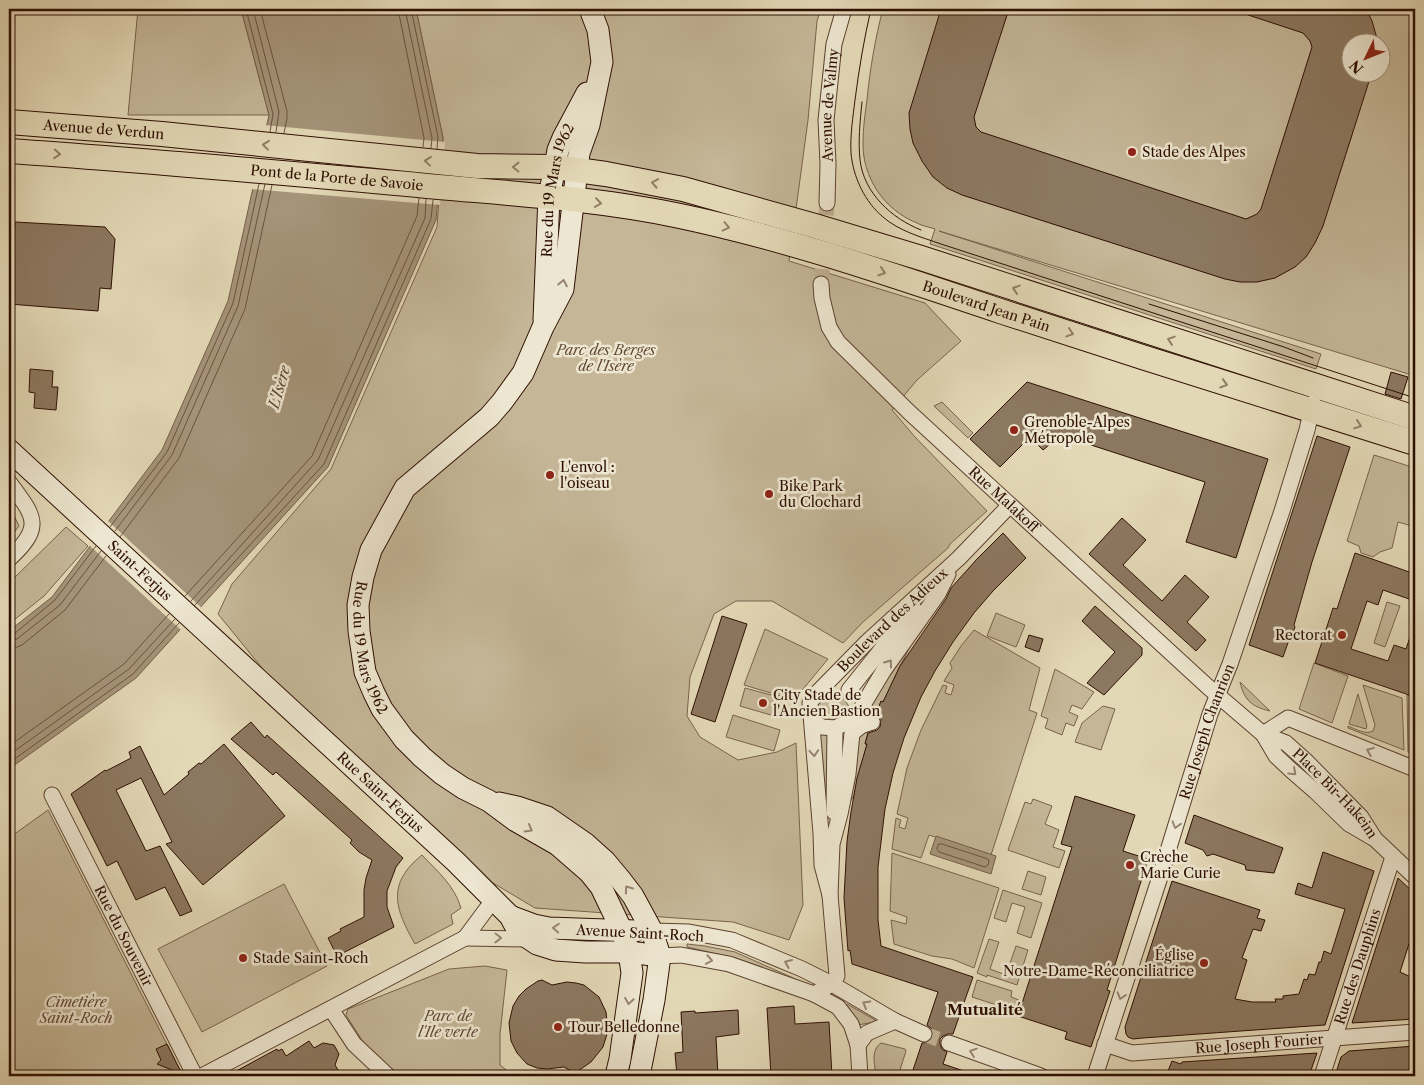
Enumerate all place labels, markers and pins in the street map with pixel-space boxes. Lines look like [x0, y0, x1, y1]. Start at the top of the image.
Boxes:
place label: Stade des Alpes [1142, 143, 1246, 161]
marker: Stade des Alpes [1126, 146, 1138, 158]
place label: Grenoble-Alpes Métropole [1024, 413, 1130, 447]
marker: Grenoble-Alpes Métropole [1008, 424, 1020, 436]
place label: L'envol : l'oiseau [560, 458, 615, 492]
marker: L'envol : l'oiseau [544, 469, 556, 481]
place label: Bike Park du Clochard [779, 477, 862, 511]
marker: Bike Park du Clochard [763, 488, 775, 500]
place label: Rectorat [1275, 626, 1332, 644]
marker: Rectorat [1336, 629, 1348, 641]
place label: City Stade de l'Ancien Bastion [773, 686, 880, 720]
marker: City Stade de l'Ancien Bastion [757, 697, 769, 709]
place label: Crèche Marie Curie [1140, 848, 1221, 882]
marker: Crèche Marie Curie [1124, 859, 1136, 871]
place label: Église Notre-Dame-Réconciliatrice [1003, 946, 1194, 980]
place label: Stade Saint-Roch [253, 949, 369, 967]
marker: Stade Saint-Roch [237, 952, 249, 964]
marker: Église Notre-Dame-Réconciliatrice [1198, 957, 1210, 969]
place label: Tour Belledonne [568, 1018, 680, 1036]
marker: Tour Belledonne [552, 1021, 564, 1033]

